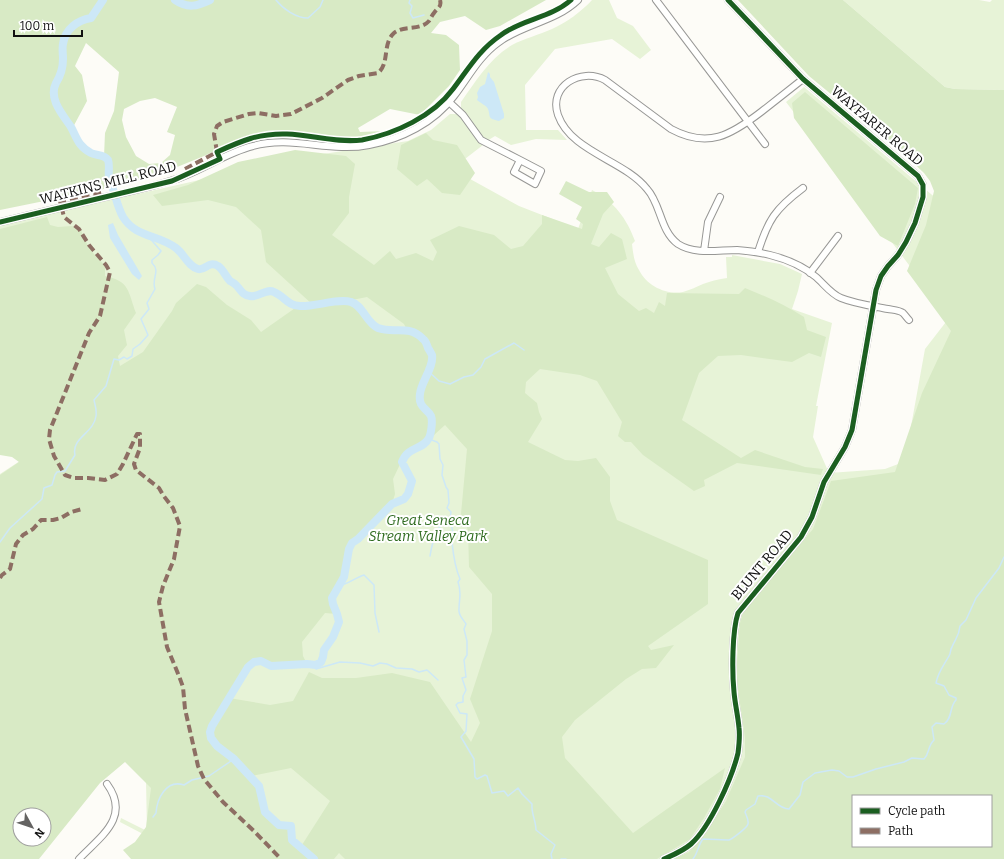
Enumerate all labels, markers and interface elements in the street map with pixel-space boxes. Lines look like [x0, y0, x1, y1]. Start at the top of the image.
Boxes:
scale bar [14, 12, 82, 38]
text: 100 m [20, 19, 55, 33]
street label: WAYFARER ROAD [827, 82, 927, 170]
street label: WATKINS MILL ROAD [38, 158, 178, 208]
park label: Great Seneca Stream Valley Park [368, 512, 488, 545]
street label: BLUNT ROAD [728, 526, 796, 604]
legend [852, 795, 992, 847]
text: Cycle path [888, 804, 946, 818]
north arrow [12, 807, 52, 847]
text: Path [888, 824, 914, 838]
text: N [31, 826, 47, 841]

